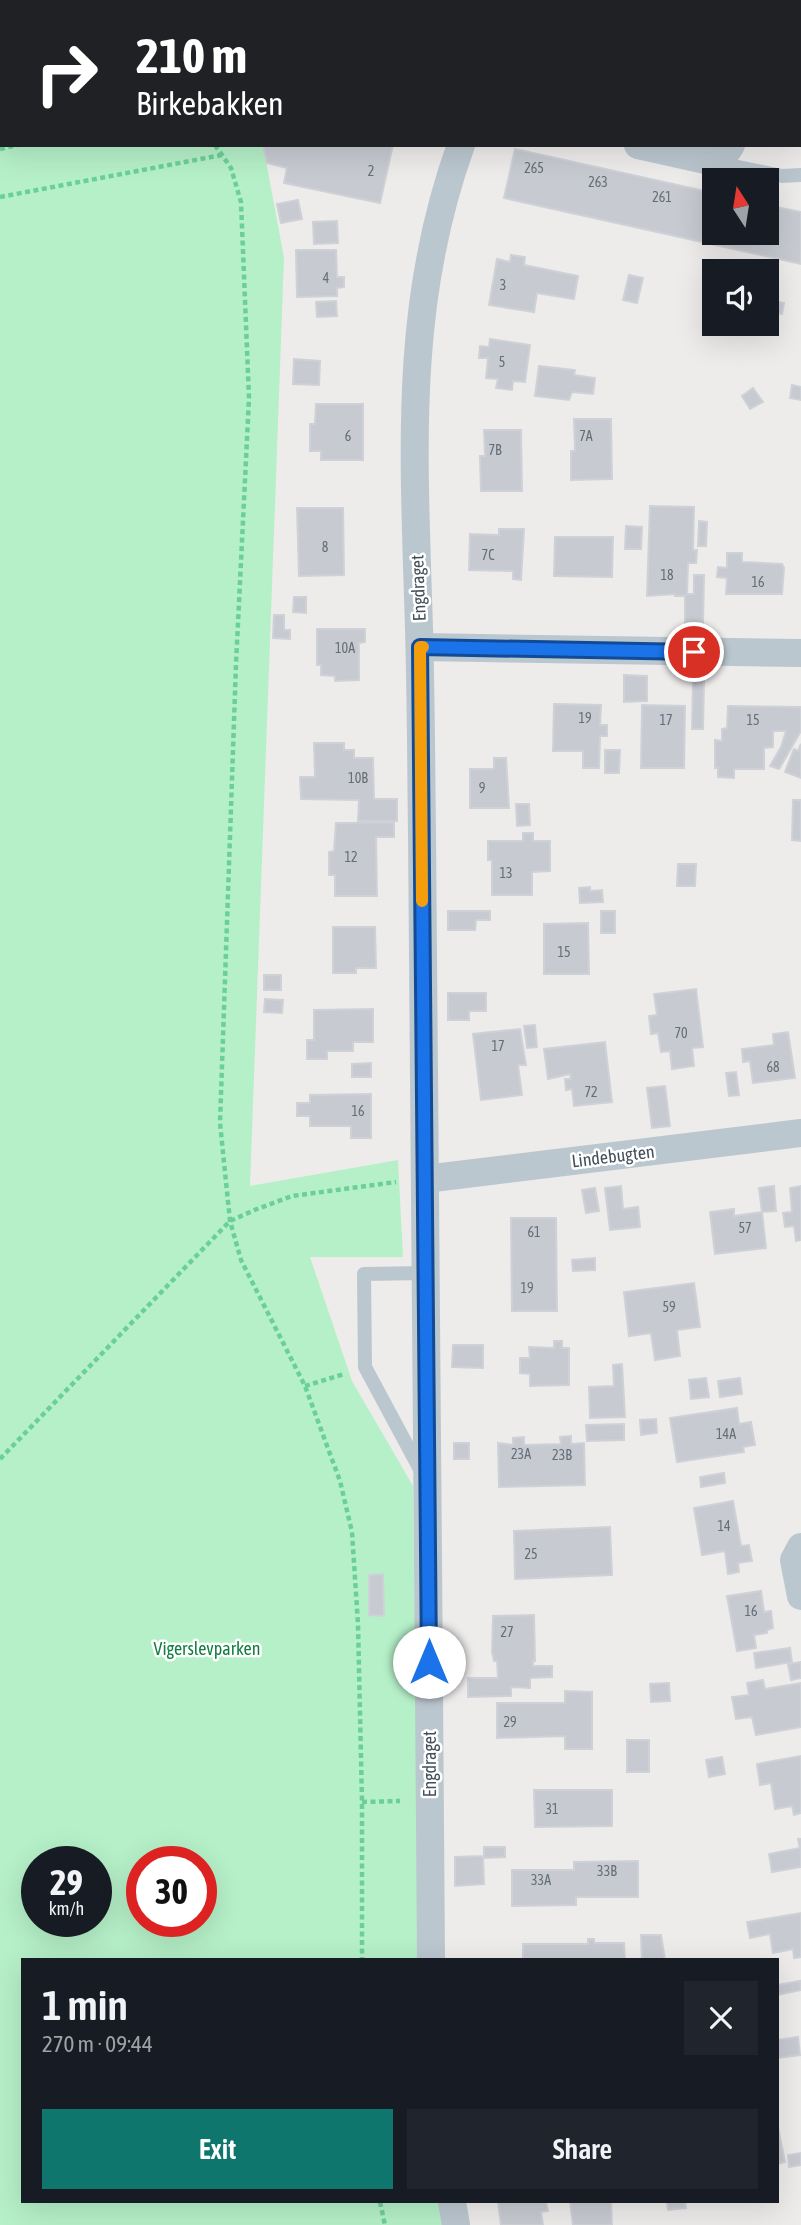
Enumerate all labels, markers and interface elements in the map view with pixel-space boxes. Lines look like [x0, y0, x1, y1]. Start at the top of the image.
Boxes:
text: 210 m [136, 27, 247, 83]
icon: right [21, 28, 112, 119]
text: Birkebakken [136, 85, 284, 122]
house number: 265 [524, 160, 544, 176]
house number: 2 [368, 163, 374, 179]
north arrow [702, 168, 779, 245]
map controls [702, 168, 779, 336]
house number: 263 [588, 174, 608, 190]
house number: 261 [652, 189, 672, 205]
button: sound [702, 259, 779, 336]
house number: 4 [323, 270, 330, 286]
house number: 3 [500, 277, 506, 293]
house number: 5 [499, 354, 505, 370]
house number: 6 [345, 428, 352, 444]
house number: 7A [579, 428, 593, 444]
house number: 7B [488, 442, 502, 458]
house number: 8 [322, 539, 329, 555]
house number: 7C [482, 547, 495, 563]
street label: Engdraget [406, 554, 430, 622]
house number: 18 [660, 567, 674, 583]
house number: 16 [751, 574, 765, 590]
pin [664, 622, 724, 682]
icon: arrive [675, 633, 713, 671]
house number: 10A [335, 640, 355, 656]
house number: 19 [578, 710, 592, 726]
house number: 17 [659, 712, 673, 728]
house number: 15 [746, 712, 760, 728]
house number: 10B [348, 770, 368, 786]
house number: 9 [479, 780, 485, 796]
house number: 12 [344, 849, 358, 865]
house number: 13 [499, 865, 513, 881]
house number: 15 [557, 944, 571, 960]
house number: 70 [674, 1025, 688, 1041]
house number: 17 [491, 1038, 505, 1054]
house number: 68 [766, 1059, 780, 1075]
house number: 72 [584, 1084, 598, 1100]
house number: 16 [351, 1103, 365, 1119]
street label: Lindebugten [570, 1140, 656, 1172]
house number: 57 [738, 1220, 752, 1236]
house number: 61 [527, 1224, 541, 1240]
house number: 19 [520, 1280, 534, 1296]
house number: 59 [662, 1299, 676, 1315]
house number: 14A [716, 1426, 736, 1442]
house number: 23A [511, 1446, 531, 1462]
house number: 23B [552, 1447, 572, 1463]
house number: 14 [717, 1518, 731, 1534]
house number: 25 [524, 1546, 538, 1562]
house number: 16 [744, 1603, 758, 1619]
house number: 27 [500, 1624, 514, 1640]
position arrow [392, 1625, 466, 1699]
park label: Vigerslevparken [154, 1638, 260, 1659]
house number: 29 [503, 1714, 517, 1730]
street label: Engdraget [419, 1731, 440, 1797]
house number: 31 [545, 1801, 559, 1817]
speed limit sign: 30 [126, 1846, 217, 1937]
text: 29 [50, 1862, 83, 1902]
house number: 33B [597, 1863, 617, 1879]
house number: 33A [531, 1872, 551, 1888]
text: km/h [49, 1898, 84, 1919]
text: 1 min [42, 1981, 128, 2029]
button: close [684, 1981, 758, 2055]
text: 270 m · 09:44 [42, 2031, 153, 2057]
button: Exit [42, 2109, 393, 2189]
button: Share [407, 2109, 758, 2189]

